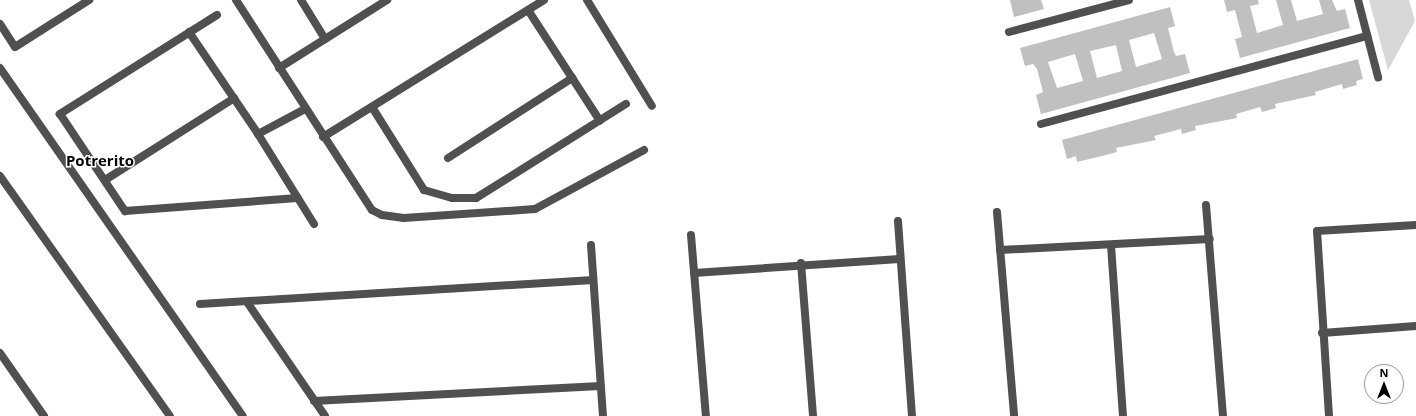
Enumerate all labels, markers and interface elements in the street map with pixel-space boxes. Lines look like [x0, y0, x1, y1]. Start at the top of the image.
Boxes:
district label: Potrerito [66, 152, 134, 170]
north arrow [1364, 364, 1404, 404]
text: N [1380, 365, 1388, 380]

